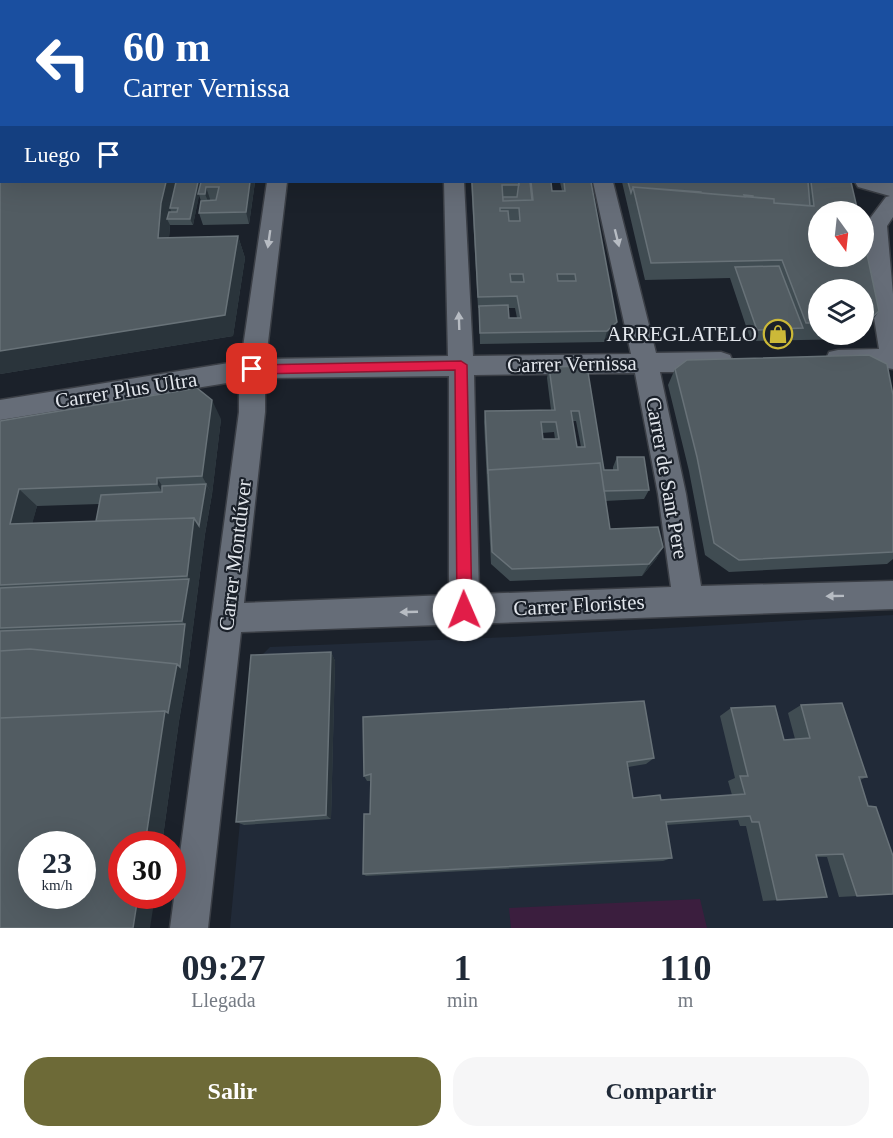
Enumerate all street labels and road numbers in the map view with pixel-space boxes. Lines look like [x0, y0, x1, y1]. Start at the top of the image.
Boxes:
street label: Carrer Vernissa [507, 351, 638, 377]
street label: Carrer Plus Ultra [53, 367, 199, 413]
street label: Carrer de Sant Pere [641, 395, 693, 561]
street label: Carrer Montdúver [214, 478, 256, 632]
street label: Carrer Floristes [513, 590, 645, 620]

